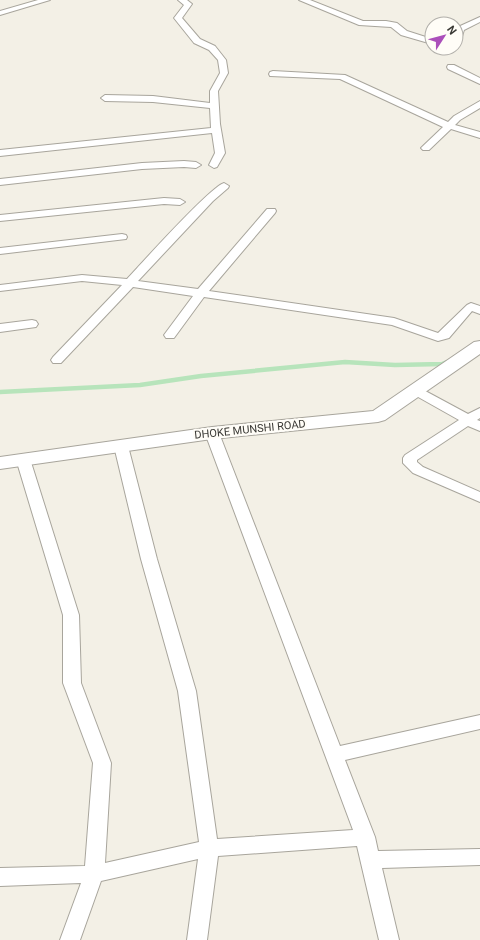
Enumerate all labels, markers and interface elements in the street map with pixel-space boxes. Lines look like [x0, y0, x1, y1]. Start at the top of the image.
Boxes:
north arrow [424, 16, 464, 56]
text: N [444, 23, 459, 38]
street label: DHOKE MUNSHI ROAD [194, 417, 306, 442]

